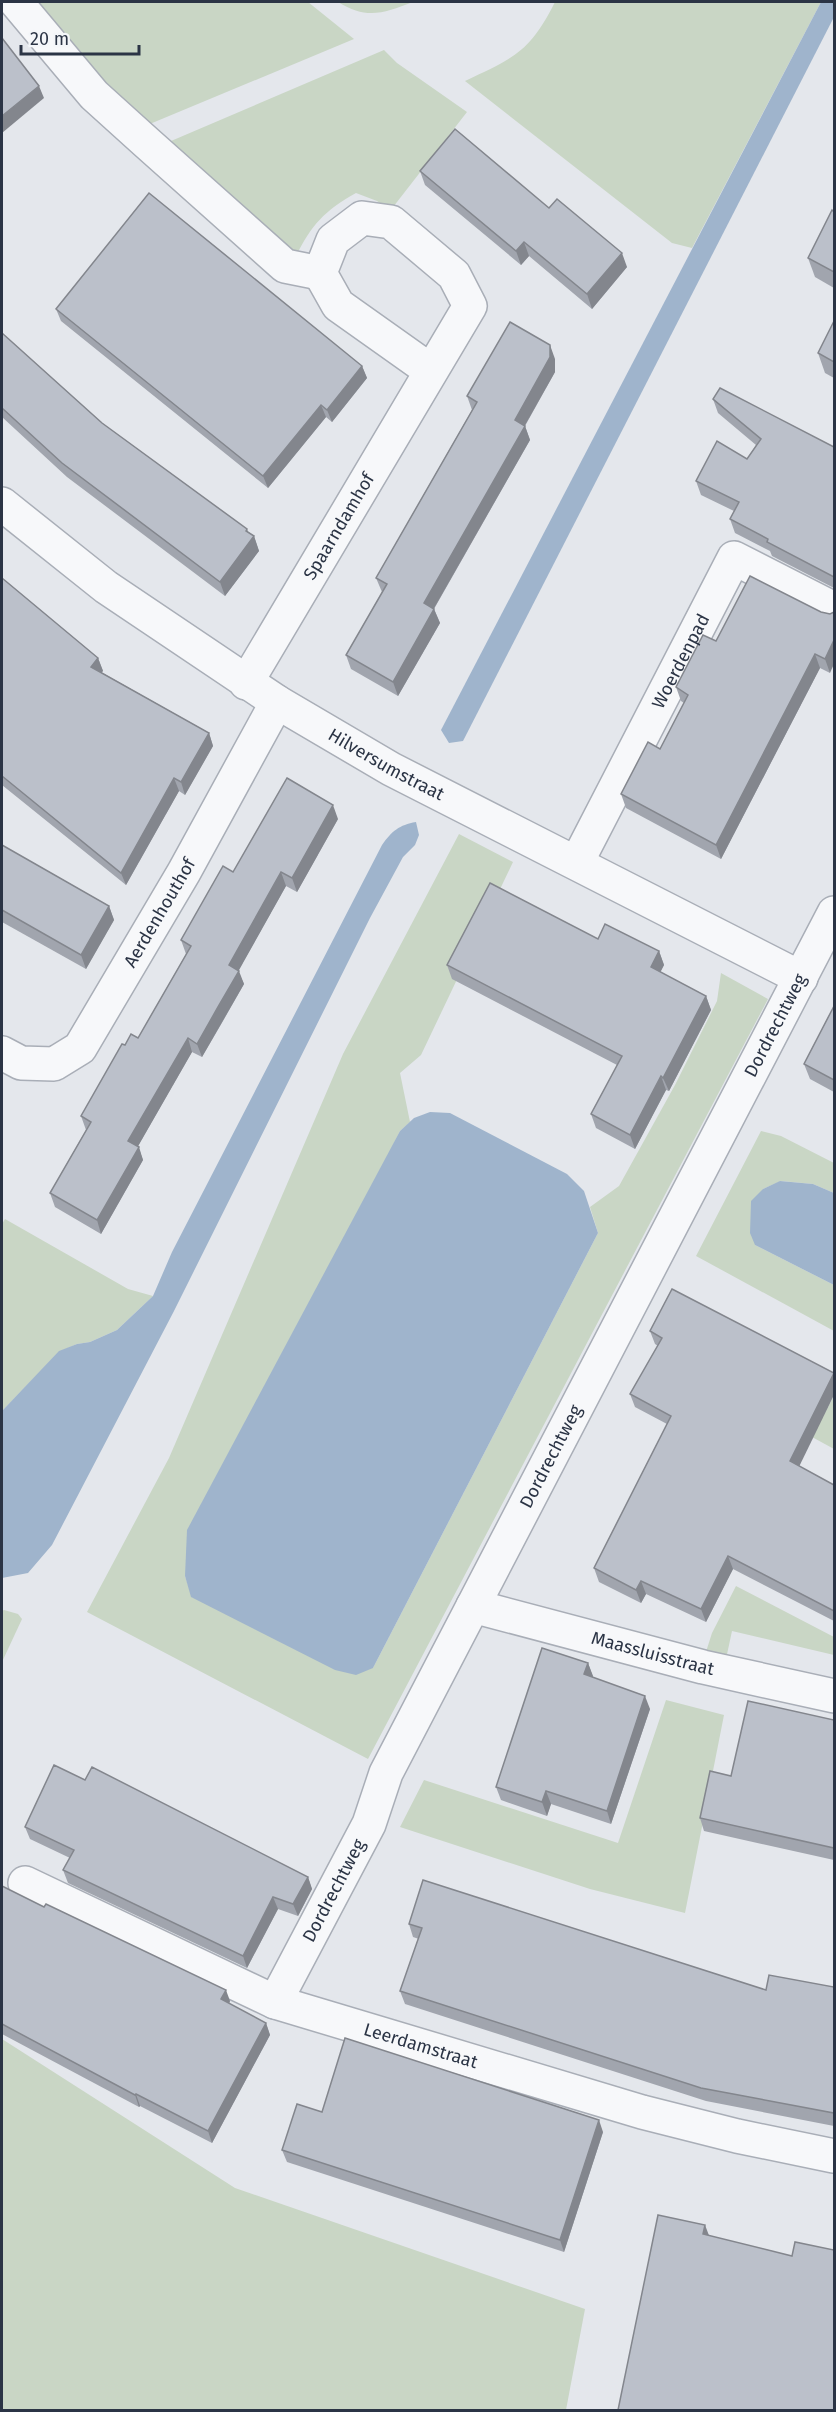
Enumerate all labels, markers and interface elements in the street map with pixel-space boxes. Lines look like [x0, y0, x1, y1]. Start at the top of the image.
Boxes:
scale bar [21, 18, 140, 56]
text: 20 m [30, 28, 69, 50]
street label: Spaarndamhof [299, 467, 380, 584]
street label: Woerdenpad [647, 610, 714, 712]
street label: Hilversumstraat [324, 724, 448, 805]
street label: Aerdenhouthof [119, 853, 201, 971]
street label: Dordrechtweg [740, 970, 812, 1081]
street label: Dordrechtweg [515, 1401, 587, 1512]
street label: Maassluisstraat [589, 1627, 717, 1680]
street label: Dordrechtweg [298, 1835, 370, 1946]
street label: Leerdamstraat [361, 2018, 481, 2073]

